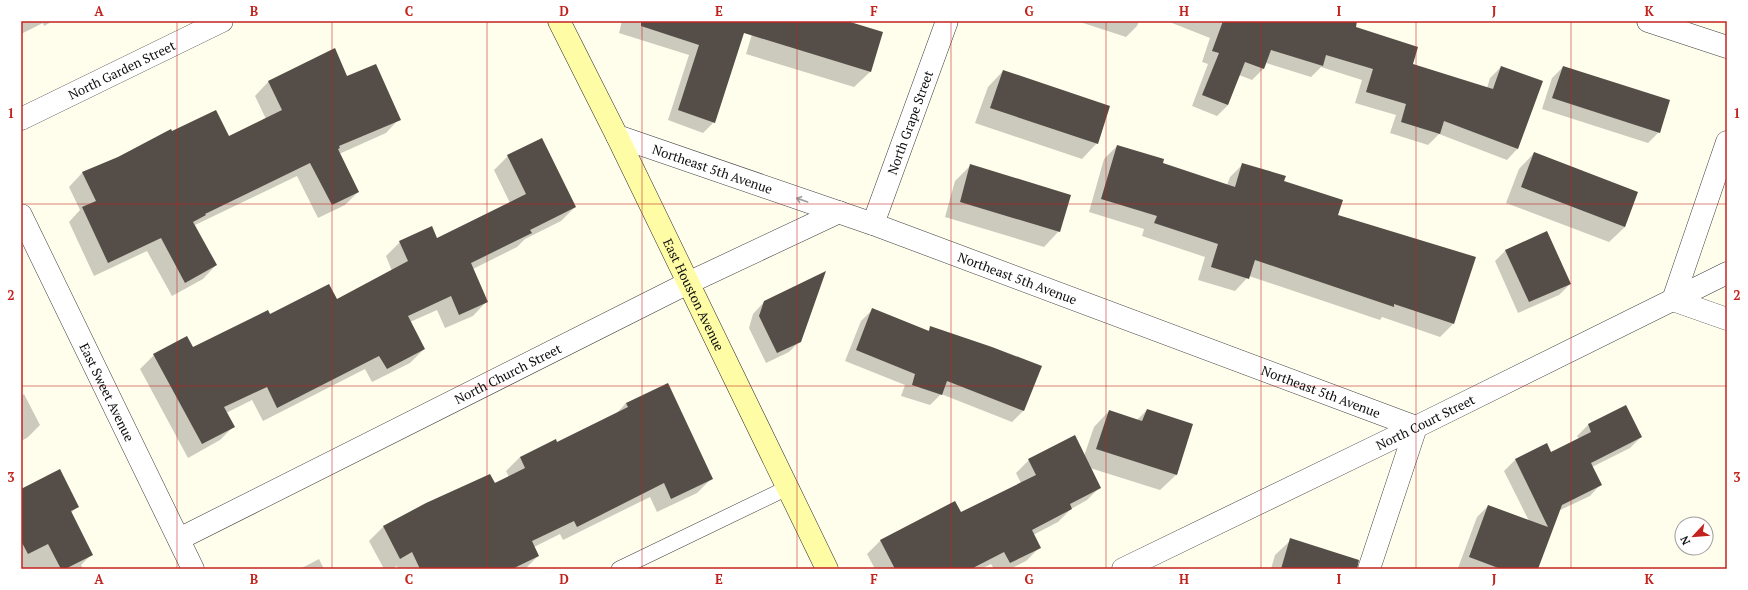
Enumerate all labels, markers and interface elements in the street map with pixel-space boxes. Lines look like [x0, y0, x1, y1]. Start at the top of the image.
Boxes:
text: A [94, 2, 104, 20]
text: B [250, 2, 258, 20]
text: C [405, 2, 413, 20]
text: D [559, 2, 569, 20]
text: E [715, 2, 723, 20]
text: F [870, 2, 878, 20]
text: G [1024, 2, 1034, 20]
text: H [1179, 2, 1189, 20]
text: I [1337, 2, 1342, 20]
text: J [1492, 2, 1497, 20]
text: K [1644, 2, 1654, 20]
street label: North Garden Street [65, 36, 178, 104]
street label: North Grape Street [883, 68, 937, 177]
text: 1 [7, 104, 15, 122]
text: 1 [1733, 104, 1741, 122]
street label: Northeast 5th Avenue [650, 140, 775, 198]
one-way arrow [797, 195, 809, 203]
street label: East Houston Avenue [659, 235, 729, 354]
street label: Northeast 5th Avenue [955, 248, 1080, 309]
text: 2 [7, 286, 15, 304]
text: 2 [1733, 286, 1741, 304]
street label: North Church Street [451, 339, 564, 408]
street label: East Sweet Avenue [76, 340, 139, 444]
street label: Northeast 5th Avenue [1259, 361, 1383, 422]
street label: North Court Street [1373, 390, 1478, 454]
text: 3 [7, 468, 15, 486]
text: 3 [1733, 468, 1741, 486]
north arrow [1674, 516, 1714, 556]
text: N [1677, 533, 1693, 547]
text: A [94, 570, 104, 588]
text: B [250, 570, 258, 588]
text: C [405, 570, 413, 588]
text: D [559, 570, 569, 588]
text: E [715, 570, 723, 588]
text: F [870, 570, 878, 588]
text: G [1024, 570, 1034, 588]
text: H [1179, 570, 1189, 588]
text: I [1337, 570, 1342, 588]
text: J [1492, 570, 1497, 588]
text: K [1644, 570, 1654, 588]

